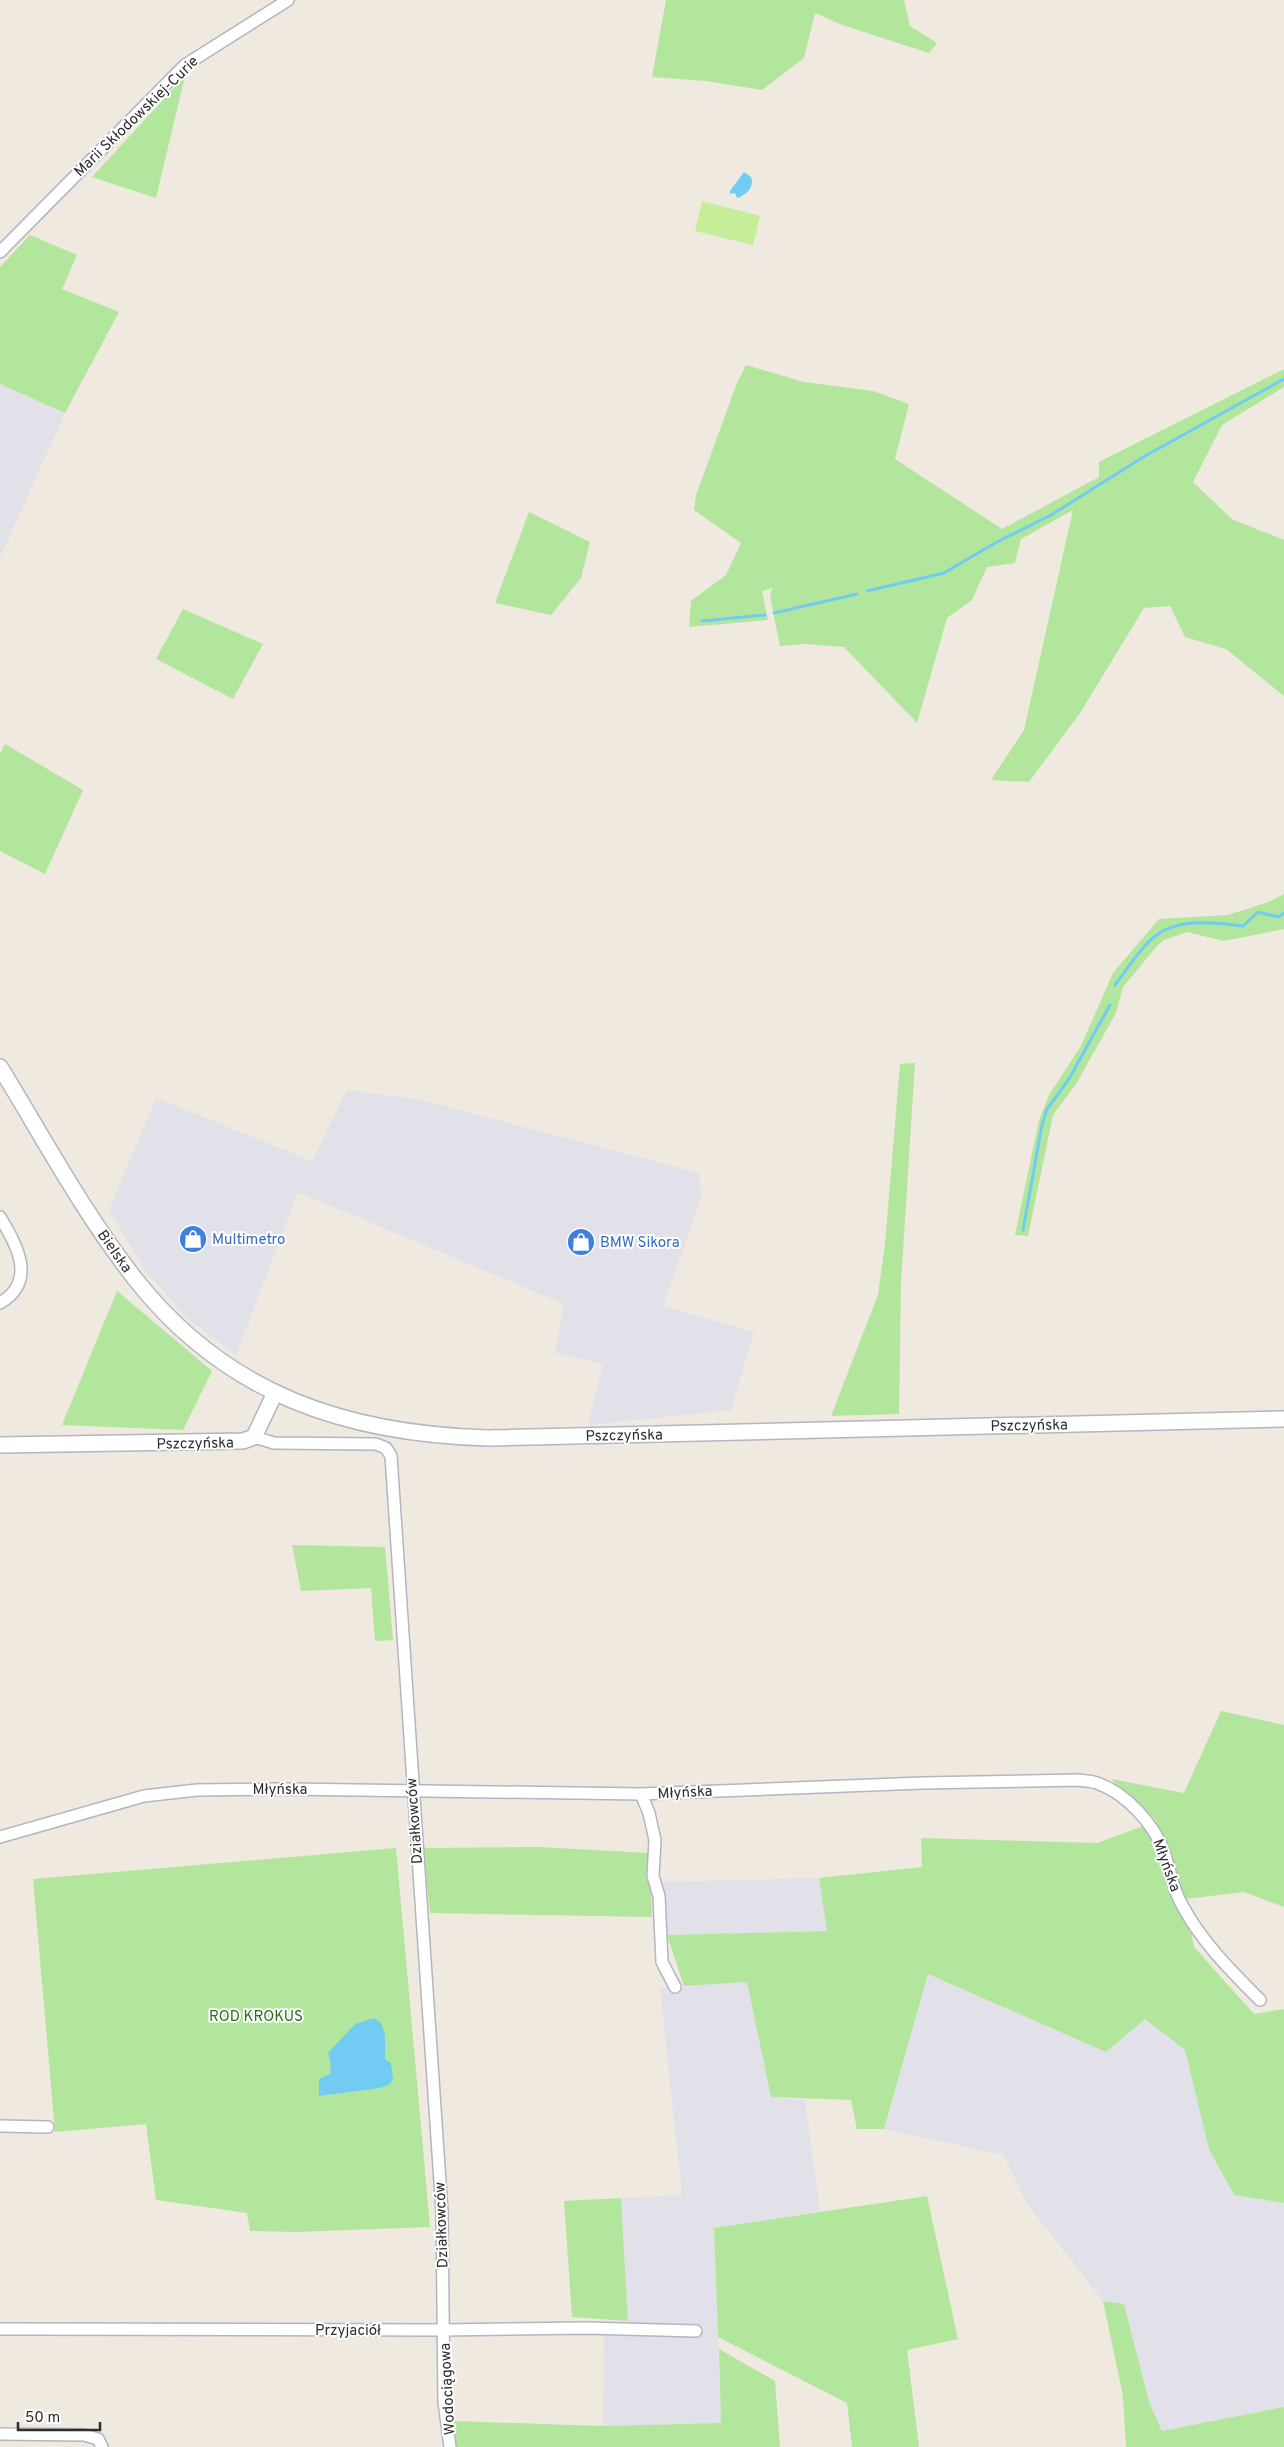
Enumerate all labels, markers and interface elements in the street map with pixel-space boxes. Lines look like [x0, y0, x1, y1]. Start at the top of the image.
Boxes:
street label: Marii Skłodowskiej-Curie [71, 53, 203, 182]
shop icon: Multimetro [178, 1224, 208, 1254]
street label: Bielska [92, 1227, 135, 1277]
shop icon: BMW Sikora [566, 1227, 596, 1257]
place label: Multimetro [212, 1231, 285, 1250]
place label: BMW Sikora [600, 1234, 680, 1253]
street label: Pszczyńska [990, 1416, 1068, 1437]
street label: Pszczyńska [585, 1426, 663, 1447]
street label: Pszczyńska [156, 1434, 234, 1455]
street label: Działkowców [403, 1777, 428, 1865]
street label: Młyńska [253, 1781, 307, 1800]
street label: Młyńska [657, 1783, 713, 1804]
street label: Młyńska [1147, 1836, 1184, 1895]
park label: ROD KROKUS [209, 2008, 303, 2027]
street label: Działkowców [431, 2181, 453, 2268]
street label: Przyjaciół [315, 2322, 381, 2341]
street label: Wodociągowa [437, 2342, 460, 2436]
scale bar [18, 2400, 100, 2432]
text: 50 m [25, 2409, 60, 2428]

